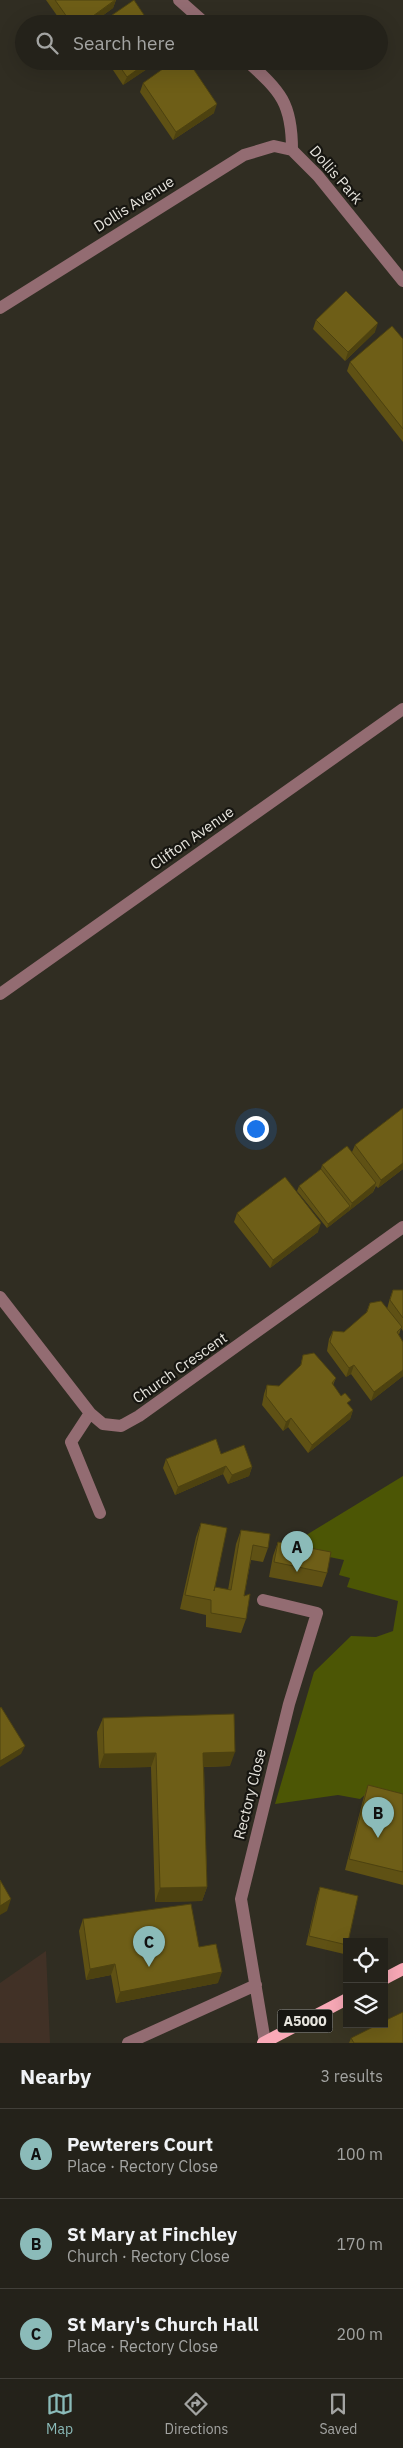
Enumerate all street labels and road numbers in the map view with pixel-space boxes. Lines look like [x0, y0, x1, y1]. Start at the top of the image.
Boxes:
street label: Dollis Park [306, 141, 367, 208]
street label: Dollis Avenue [90, 171, 177, 236]
street label: Clifton Avenue [146, 802, 237, 873]
street label: Church Crescent [129, 1328, 231, 1407]
street label: Rectory Close [229, 1747, 270, 1841]
road number: A5000 [278, 2010, 332, 2032]

